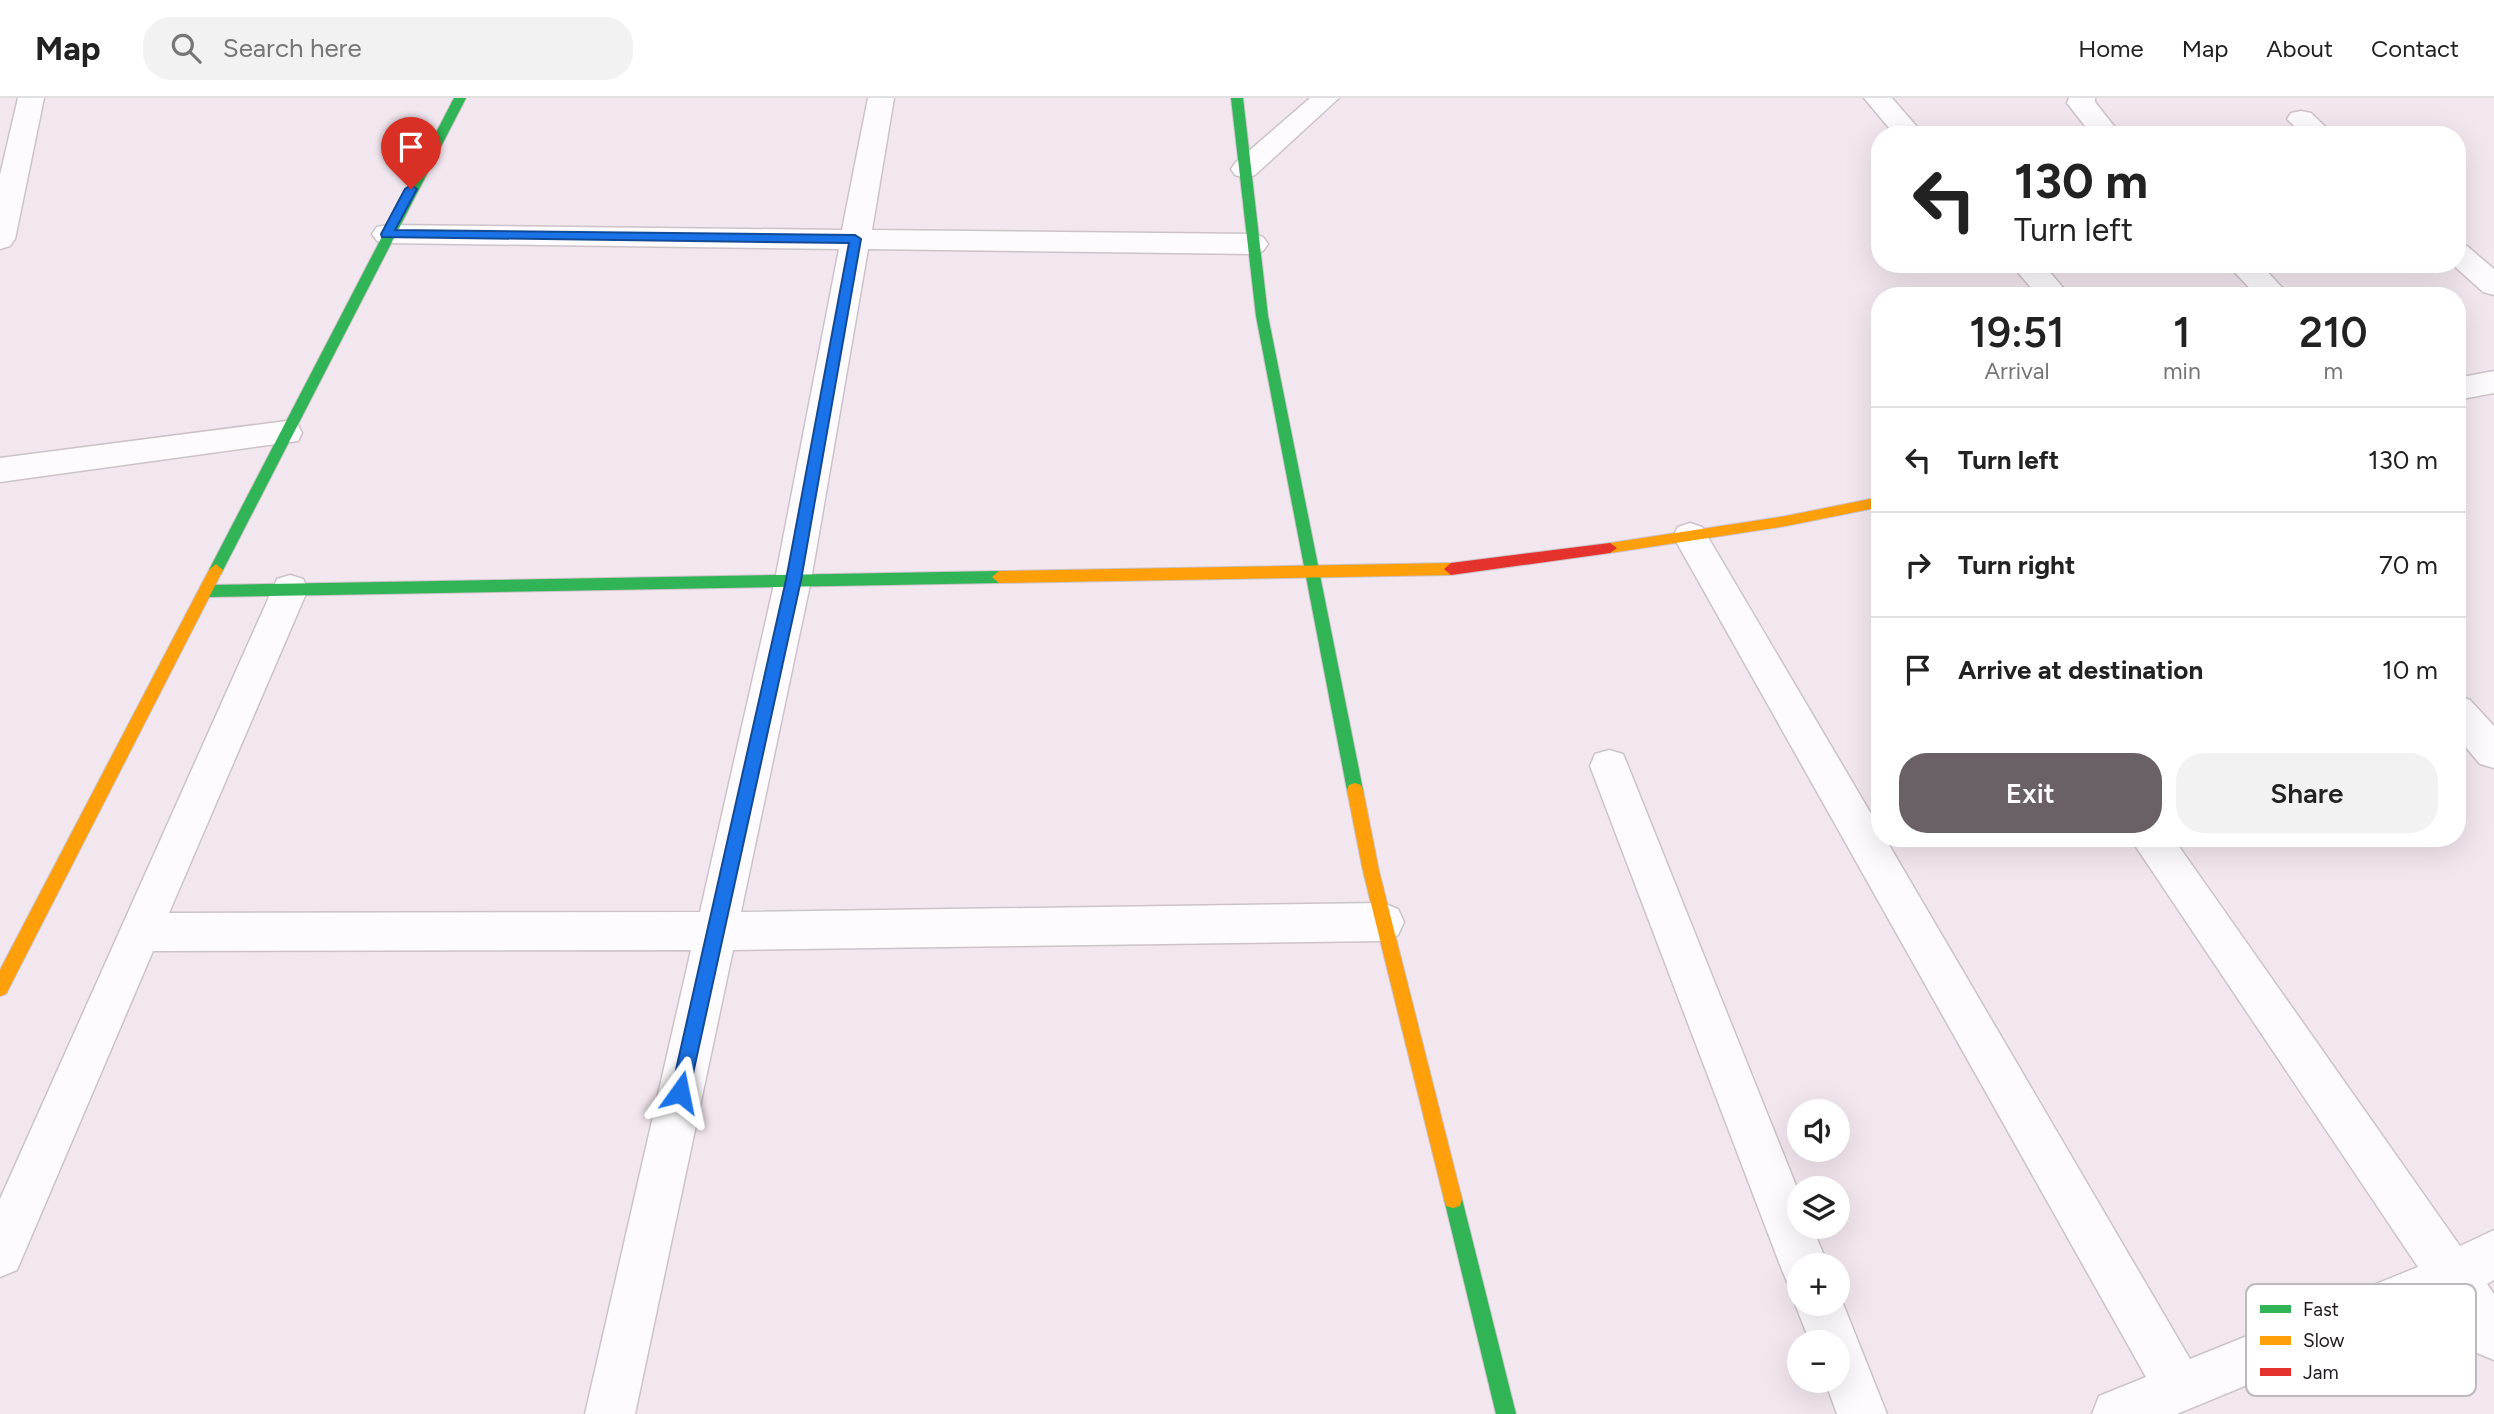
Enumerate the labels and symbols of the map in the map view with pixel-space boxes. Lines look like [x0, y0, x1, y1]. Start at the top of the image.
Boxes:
pin [381, 117, 441, 189]
position arrow [643, 1055, 717, 1129]
legend [2246, 1284, 2476, 1396]
text: Fast [2303, 1298, 2339, 1321]
text: Slow [2303, 1329, 2345, 1352]
text: Jam [2303, 1361, 2339, 1384]

